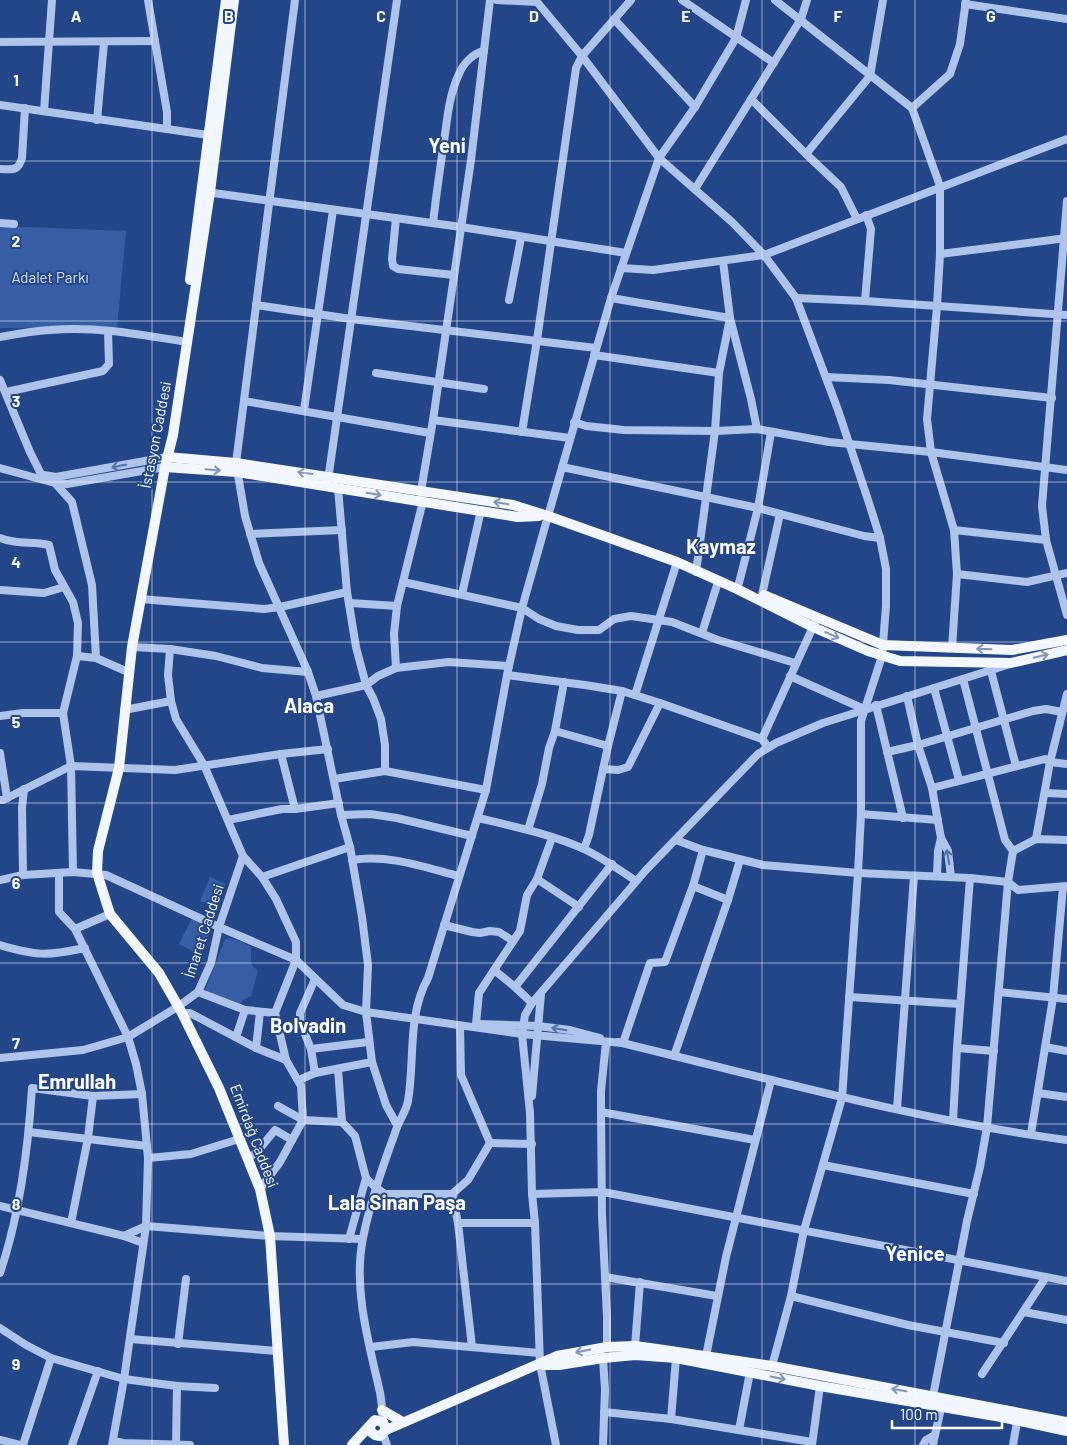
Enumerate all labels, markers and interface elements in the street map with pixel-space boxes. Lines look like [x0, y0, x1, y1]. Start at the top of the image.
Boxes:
text: A [71, 6, 82, 25]
text: B [224, 6, 234, 25]
text: C [376, 6, 386, 25]
text: D [529, 6, 539, 25]
text: E [681, 6, 691, 25]
text: F [834, 6, 843, 25]
text: G [986, 6, 996, 25]
text: 1 [13, 70, 19, 89]
district label: Yeni [428, 133, 466, 157]
text: 2 [12, 231, 21, 250]
park label: Adalet Parkı [11, 268, 89, 286]
street label: İstasyon Caddesi [136, 380, 174, 490]
text: 3 [12, 391, 20, 410]
one-way arrow [112, 462, 128, 472]
one-way arrow [205, 465, 221, 475]
one-way arrow [298, 468, 314, 478]
one-way arrow [366, 489, 382, 499]
one-way arrow [493, 498, 509, 508]
district label: Kaymaz [686, 534, 756, 558]
text: 4 [11, 552, 21, 571]
one-way arrow [824, 630, 839, 640]
one-way arrow [977, 644, 993, 654]
one-way arrow [1032, 651, 1048, 660]
district label: Alaca [284, 693, 334, 717]
text: 5 [12, 712, 21, 731]
one-way arrow [943, 849, 953, 865]
text: 6 [12, 873, 21, 892]
street label: İmaret Caddesi [179, 881, 227, 980]
district label: Bolvadin [270, 1013, 346, 1037]
one-way arrow [551, 1023, 567, 1033]
text: 7 [12, 1033, 20, 1052]
district label: Emrullah [38, 1069, 116, 1093]
street label: Emirdağ Caddesi [227, 1081, 283, 1190]
district label: Lala Sinan Paşa [328, 1190, 466, 1214]
text: 8 [12, 1194, 21, 1213]
district label: Yenice [885, 1241, 945, 1265]
one-way arrow [575, 1347, 591, 1357]
text: 9 [12, 1354, 20, 1373]
one-way arrow [770, 1373, 786, 1383]
one-way arrow [891, 1384, 907, 1394]
scale bar [892, 1398, 1002, 1430]
text: 100 m [900, 1405, 938, 1423]

